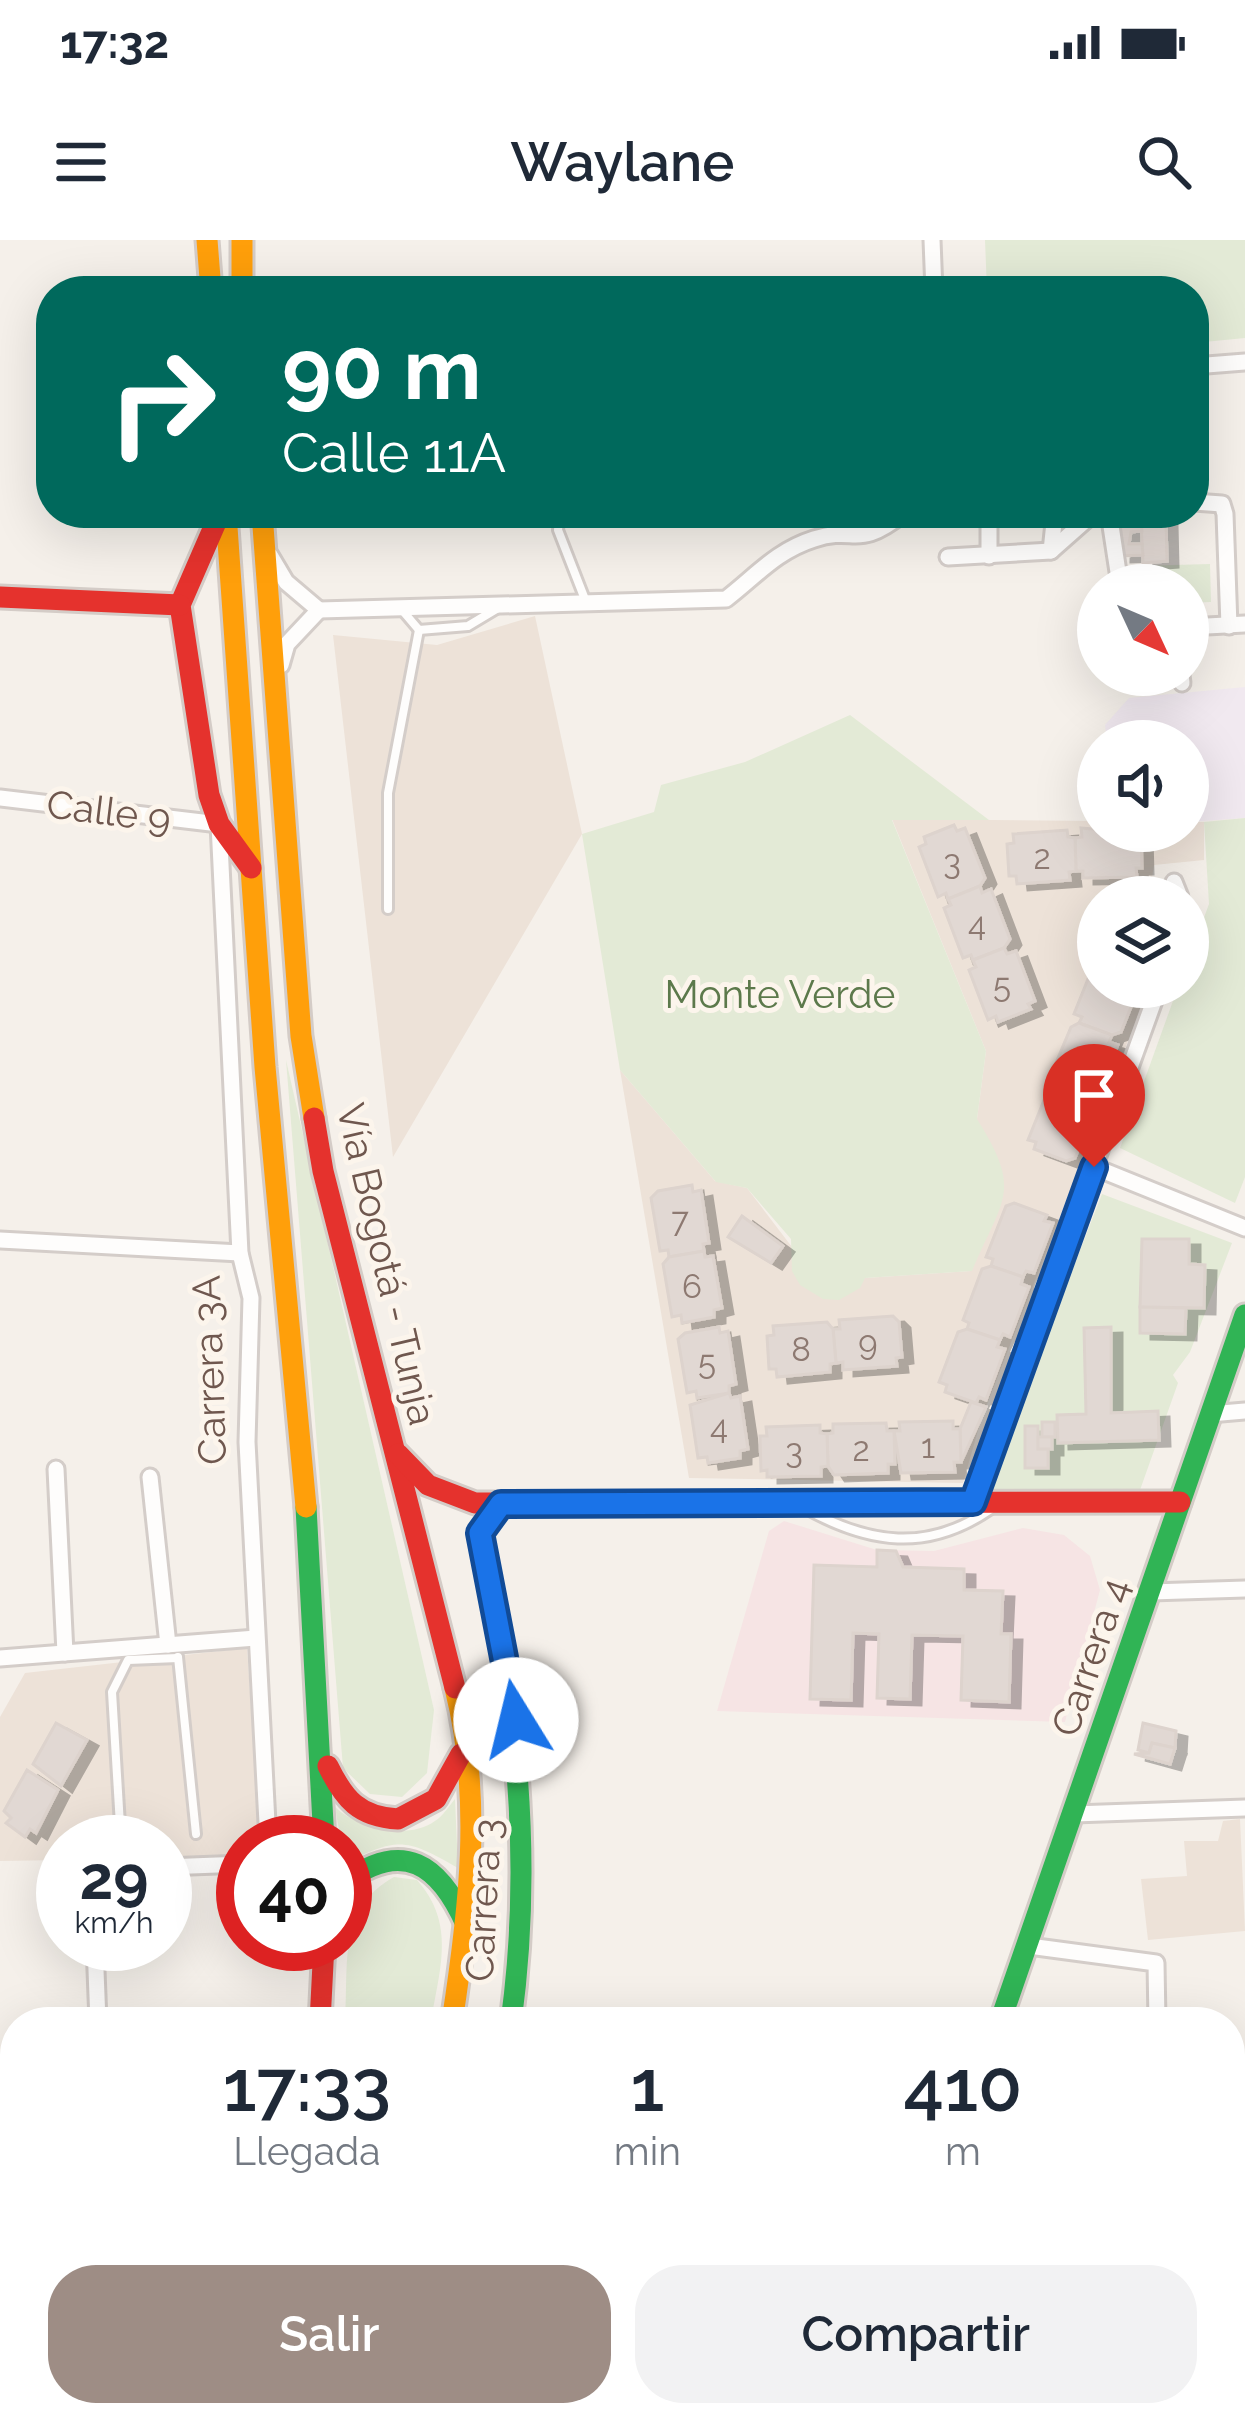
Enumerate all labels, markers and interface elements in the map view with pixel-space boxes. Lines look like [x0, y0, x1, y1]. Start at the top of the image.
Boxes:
text: 17:32 [60, 16, 169, 69]
icon: menu [48, 129, 114, 195]
icon: search [1131, 129, 1197, 195]
text: Waylane [511, 130, 734, 194]
text: 90 m [282, 320, 481, 419]
icon: right [84, 324, 240, 480]
text: Calle 11A [282, 421, 506, 485]
north arrow [1077, 564, 1209, 696]
map controls [1077, 564, 1209, 1008]
button: sound [1077, 720, 1209, 852]
street label: Calle 9 [44, 781, 174, 841]
house number: 2 [1033, 838, 1051, 877]
house number: 3 [943, 843, 961, 882]
button: layers [1077, 876, 1209, 1008]
house number: 4 [968, 905, 986, 944]
house number: 5 [993, 966, 1011, 1005]
park label: Monte Verde [665, 971, 895, 1017]
pin [1043, 1044, 1145, 1167]
icon: arrive [1061, 1062, 1127, 1128]
street label: Vía Bogotá - Tunja [328, 1099, 446, 1429]
house number: 7 [671, 1201, 689, 1240]
house number: 6 [682, 1267, 702, 1306]
street label: Carrera 3A [183, 1274, 235, 1466]
house number: 9 [858, 1324, 878, 1363]
house number: 8 [791, 1330, 811, 1369]
house number: 5 [698, 1343, 716, 1382]
house number: 4 [710, 1408, 728, 1447]
house number: 1 [921, 1427, 935, 1466]
house number: 2 [852, 1430, 870, 1469]
house number: 3 [785, 1432, 803, 1471]
street label: Carrera 4 [1042, 1572, 1138, 1742]
position arrow [453, 1657, 579, 1783]
speed limit sign: 40 [216, 1815, 372, 1971]
street label: Carrera 3 [456, 1817, 510, 1983]
text: 29 [79, 1843, 149, 1913]
text: km/h [74, 1905, 154, 1940]
text: 17:33 [223, 2043, 391, 2128]
text: 1 [630, 2043, 664, 2128]
text: 410 [904, 2043, 1022, 2128]
text: Llegada [233, 2128, 380, 2174]
text: min [614, 2128, 681, 2174]
text: m [945, 2128, 981, 2174]
button: Salir [48, 2265, 611, 2403]
button: Compartir [635, 2265, 1197, 2403]

